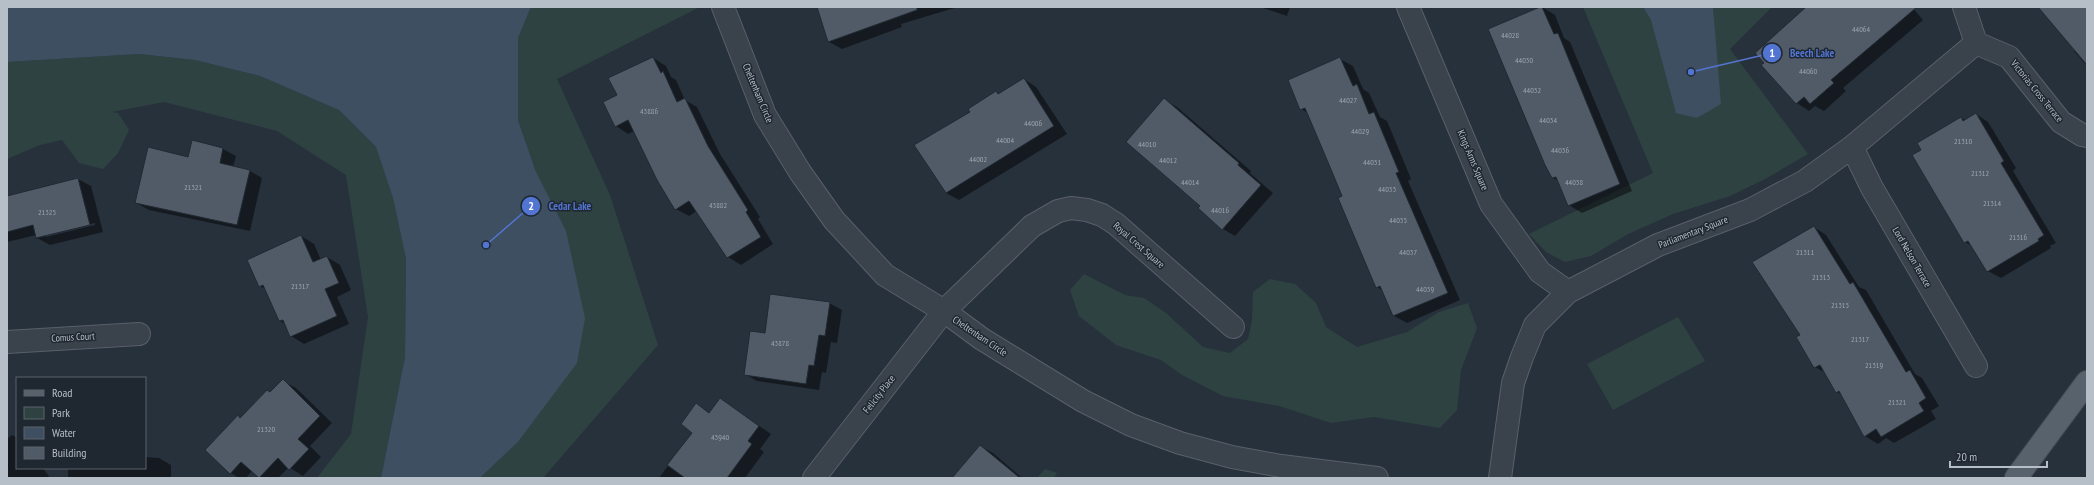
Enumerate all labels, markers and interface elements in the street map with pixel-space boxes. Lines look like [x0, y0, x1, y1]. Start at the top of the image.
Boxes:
house number: 44064 [1852, 24, 1870, 34]
house number: 44028 [1501, 30, 1519, 40]
callout: Beech Lake [1762, 42, 1842, 65]
text: 1 [1769, 45, 1775, 60]
text: Beech Lake [1790, 46, 1834, 60]
house number: 44030 [1515, 55, 1533, 65]
street label: Victorias Cross Terrace [2007, 56, 2066, 125]
street label: Cheltenham Circle [740, 61, 776, 125]
house number: 44060 [1799, 66, 1817, 76]
house number: 44032 [1523, 85, 1541, 95]
house number: 44027 [1339, 95, 1357, 105]
house number: 43886 [640, 106, 658, 116]
house number: 44034 [1539, 115, 1557, 125]
house number: 44006 [1024, 118, 1042, 128]
house number: 44029 [1351, 126, 1369, 136]
street label: Kings Arms Square [1454, 128, 1492, 192]
house number: 44004 [996, 135, 1014, 145]
house number: 21310 [1954, 136, 1972, 146]
house number: 44010 [1138, 139, 1156, 149]
house number: 44036 [1551, 145, 1569, 155]
house number: 44002 [969, 154, 987, 164]
house number: 44012 [1159, 155, 1177, 165]
house number: 44031 [1363, 157, 1381, 167]
house number: 21312 [1971, 168, 1989, 178]
house number: 44014 [1181, 177, 1199, 187]
house number: 44038 [1565, 177, 1583, 187]
house number: 21321 [184, 182, 202, 192]
house number: 44033 [1378, 184, 1396, 194]
callout: Cedar Lake [521, 194, 599, 217]
text: 2 [528, 198, 534, 213]
house number: 21314 [1983, 198, 2001, 208]
text: Cedar Lake [549, 199, 592, 213]
house number: 43882 [709, 200, 727, 210]
house number: 44016 [1211, 205, 1229, 215]
house number: 21325 [38, 207, 56, 217]
street label: Parliamentary Square [1656, 213, 1730, 251]
house number: 44035 [1389, 215, 1407, 225]
street label: Royal Crest Square [1110, 219, 1168, 271]
street label: Lord Nelson Terrace [1889, 224, 1935, 290]
house number: 21316 [2009, 232, 2027, 242]
house number: 44037 [1399, 247, 1417, 257]
house number: 21311 [1796, 247, 1814, 257]
house number: 21313 [1812, 272, 1830, 282]
house number: 21317 [291, 281, 309, 291]
house number: 44039 [1416, 284, 1434, 294]
house number: 21315 [1831, 300, 1849, 310]
street label: Cheltenham Circle [950, 313, 1010, 359]
street label: Comus Court [51, 329, 95, 345]
house number: 21317 [1851, 334, 1869, 344]
house number: 43878 [771, 338, 789, 348]
house number: 21319 [1865, 360, 1883, 370]
street label: Felicity Place [860, 372, 898, 416]
legend [16, 377, 146, 469]
text: Road [52, 385, 72, 400]
house number: 21321 [1888, 397, 1906, 407]
text: Park [52, 405, 70, 420]
house number: 21320 [257, 424, 275, 434]
text: Water [52, 425, 77, 440]
house number: 43940 [711, 432, 729, 442]
scale bar [1950, 443, 2047, 469]
text: Building [52, 445, 87, 460]
text: 20 m [1956, 449, 1977, 464]

